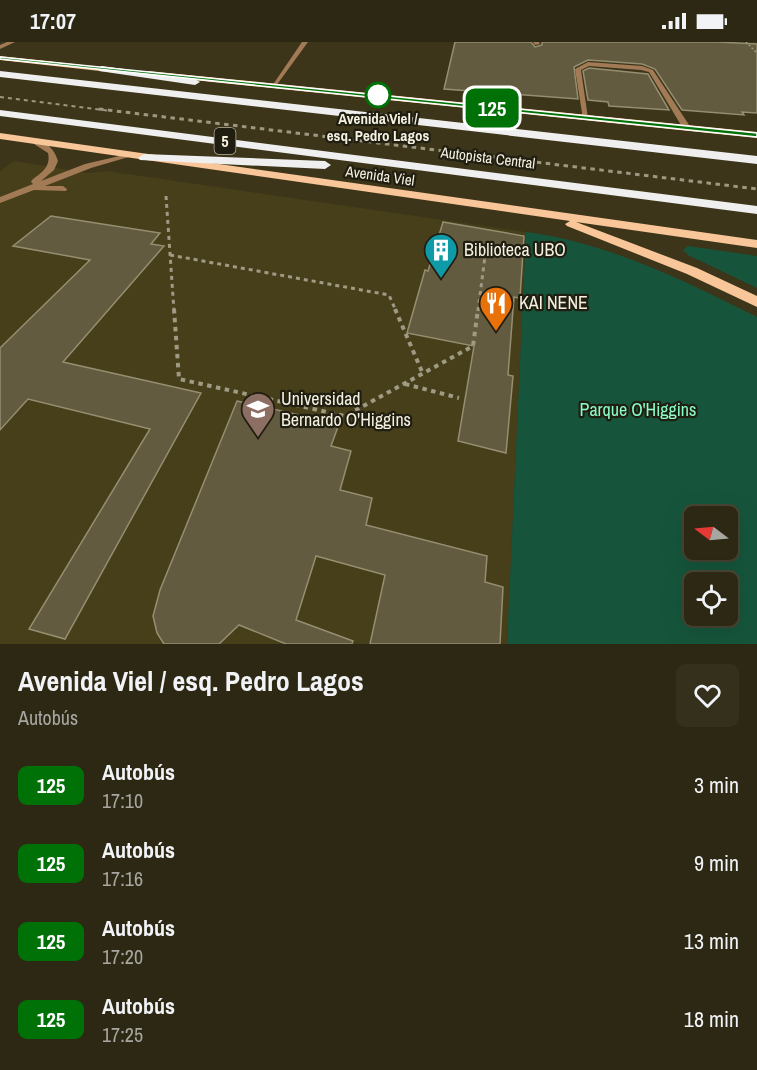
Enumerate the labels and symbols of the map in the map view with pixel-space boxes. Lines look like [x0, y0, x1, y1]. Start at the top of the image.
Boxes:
marker: Avenida Viel / esq. Pedro Lagos [365, 82, 391, 108]
line badge: 125 [458, 88, 526, 128]
place label: Avenida Viel / esq. Pedro Lagos [327, 108, 429, 146]
road number: 5 [214, 128, 236, 154]
street label: Autopista Central [439, 141, 537, 174]
street label: Avenida Viel [343, 160, 416, 191]
building icon: Biblioteca UBO [423, 232, 459, 279]
place label: Biblioteca UBO [464, 237, 566, 262]
restaurant icon: KAI NENE [478, 285, 514, 332]
place label: KAI NENE [519, 290, 588, 315]
place label: Universidad Bernardo O'Higgins [281, 386, 411, 432]
school or university icon: Universidad Bernardo O'Higgins [240, 391, 276, 438]
park label: Parque O'Higgins [580, 397, 696, 422]
north arrow [684, 506, 738, 560]

